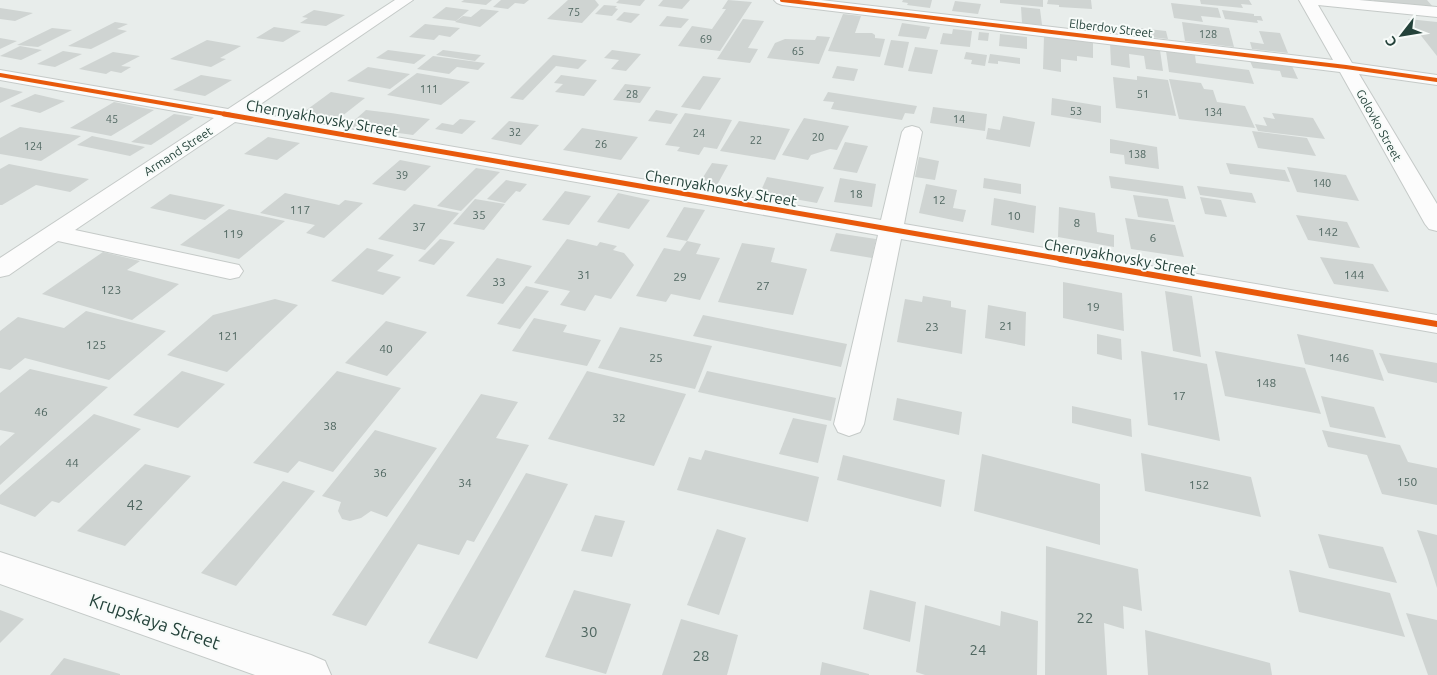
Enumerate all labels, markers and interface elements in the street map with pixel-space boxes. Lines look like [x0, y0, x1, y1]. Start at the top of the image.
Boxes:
house number: 75 [568, 6, 580, 18]
north arrow [1377, 10, 1427, 60]
street label: Elberdov Street [1068, 16, 1154, 40]
house number: 128 [1199, 28, 1217, 40]
house number: 69 [700, 33, 712, 45]
text: С [1382, 34, 1400, 50]
house number: 65 [792, 45, 804, 57]
house number: 111 [420, 83, 438, 95]
street label: Golovko Street [1354, 87, 1404, 163]
house number: 28 [626, 88, 638, 100]
house number: 51 [1137, 88, 1149, 100]
street label: Chernyakhovsky Street [245, 96, 399, 140]
house number: 53 [1070, 105, 1082, 117]
house number: 134 [1204, 106, 1222, 118]
house number: 45 [106, 113, 118, 125]
house number: 14 [953, 113, 965, 125]
street label: Armand Street [141, 124, 215, 178]
house number: 32 [509, 126, 521, 138]
house number: 24 [693, 127, 705, 139]
house number: 20 [812, 131, 824, 143]
house number: 22 [750, 134, 762, 146]
house number: 26 [595, 138, 607, 150]
house number: 124 [24, 140, 42, 152]
house number: 138 [1128, 148, 1146, 160]
street label: Chernyakhovsky Street [644, 166, 798, 210]
house number: 39 [396, 169, 408, 181]
house number: 140 [1313, 177, 1331, 189]
house number: 18 [849, 187, 863, 200]
house number: 12 [932, 193, 946, 206]
house number: 117 [290, 203, 310, 216]
house number: 35 [472, 208, 486, 221]
house number: 10 [1007, 209, 1021, 222]
house number: 8 [1074, 216, 1081, 229]
house number: 37 [412, 220, 426, 233]
house number: 142 [1318, 225, 1338, 238]
house number: 119 [223, 227, 243, 240]
house number: 6 [1150, 231, 1157, 244]
street label: Chernyakhovsky Street [1043, 235, 1197, 279]
house number: 31 [577, 268, 591, 281]
house number: 144 [1344, 268, 1364, 281]
house number: 29 [673, 270, 687, 283]
house number: 33 [492, 275, 506, 288]
house number: 27 [756, 279, 770, 292]
house number: 123 [101, 283, 121, 296]
house number: 19 [1086, 300, 1100, 313]
house number: 21 [999, 319, 1013, 332]
house number: 23 [925, 320, 939, 333]
house number: 121 [218, 329, 238, 342]
house number: 125 [86, 338, 106, 351]
house number: 40 [379, 342, 393, 355]
house number: 25 [649, 351, 663, 364]
house number: 146 [1329, 351, 1349, 364]
house number: 148 [1256, 376, 1276, 389]
house number: 17 [1172, 389, 1186, 402]
house number: 46 [34, 405, 48, 418]
house number: 32 [612, 411, 626, 424]
house number: 38 [323, 419, 337, 432]
house number: 44 [65, 456, 79, 469]
house number: 36 [373, 466, 387, 479]
house number: 150 [1397, 475, 1417, 488]
house number: 34 [458, 476, 472, 489]
house number: 152 [1189, 478, 1209, 491]
house number: 42 [127, 496, 143, 513]
street label: Krupskaya Street [87, 589, 223, 653]
house number: 22 [1077, 609, 1093, 626]
house number: 30 [581, 623, 597, 640]
house number: 24 [970, 641, 986, 658]
house number: 28 [693, 647, 709, 664]

